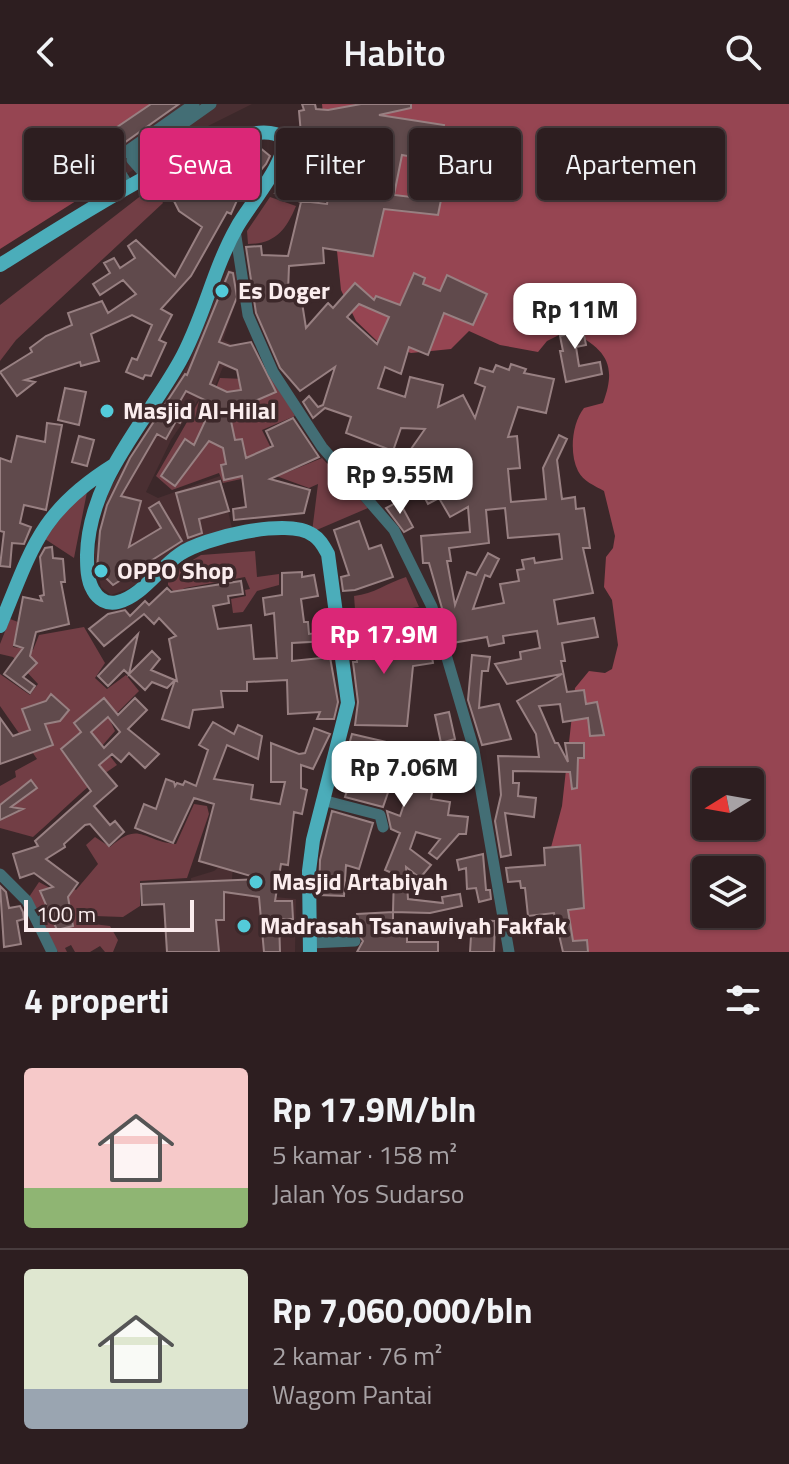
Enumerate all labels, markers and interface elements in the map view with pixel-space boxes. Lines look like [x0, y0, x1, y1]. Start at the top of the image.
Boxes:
text: Habito [343, 25, 446, 80]
icon: back [24, 30, 68, 74]
icon: search [721, 30, 765, 74]
chip: Beli [24, 128, 124, 200]
chip: Sewa [140, 128, 260, 200]
chip: Filter [276, 128, 393, 200]
chip: Baru [409, 128, 521, 200]
chip: Apartemen [537, 128, 725, 200]
place label: Es Doger [238, 272, 330, 308]
marker: Es Doger [213, 282, 231, 300]
pin: Rp 11M [510, 283, 640, 351]
text: Rp 11M [531, 289, 619, 328]
place label: Masjid Al-Hilal [123, 392, 276, 428]
marker: Masjid Al-Hilal [98, 402, 116, 420]
pin: Rp 9.55M [317, 448, 483, 516]
text: Rp 9.55M [346, 454, 454, 493]
place label: OPPO Shop [117, 552, 234, 588]
marker: OPPO Shop [92, 562, 110, 580]
pin: Rp 17.9M [301, 608, 467, 676]
text: Rp 17.9M [330, 614, 438, 653]
pin: Rp 7.06M [321, 741, 487, 809]
text: Rp 7.06M [350, 747, 458, 786]
north arrow [692, 768, 764, 840]
map controls [692, 768, 764, 928]
button: layers [692, 856, 764, 928]
place label: Masjid Artabiyah [272, 863, 448, 899]
marker: Masjid Artabiyah [247, 873, 265, 891]
scale bar [24, 896, 194, 932]
text: 100 m [36, 897, 96, 931]
place label: Madrasah Tsanawiyah Fakfak [260, 907, 568, 943]
marker: Madrasah Tsanawiyah Fakfak [235, 917, 253, 935]
text: 4 properti [24, 974, 169, 1026]
icon: filters [721, 978, 765, 1022]
text: Rp 17.9M/bln [272, 1083, 476, 1135]
icon: home [88, 1100, 184, 1196]
text: 5 kamar · 158 m² [272, 1135, 457, 1174]
text: Jalan Yos Sudarso [272, 1174, 464, 1213]
text: Rp 7,060,000/bln [272, 1284, 533, 1336]
icon: home [88, 1301, 184, 1397]
text: 2 kamar · 76 m² [272, 1336, 442, 1375]
text: Wagom Pantai [272, 1375, 432, 1414]

